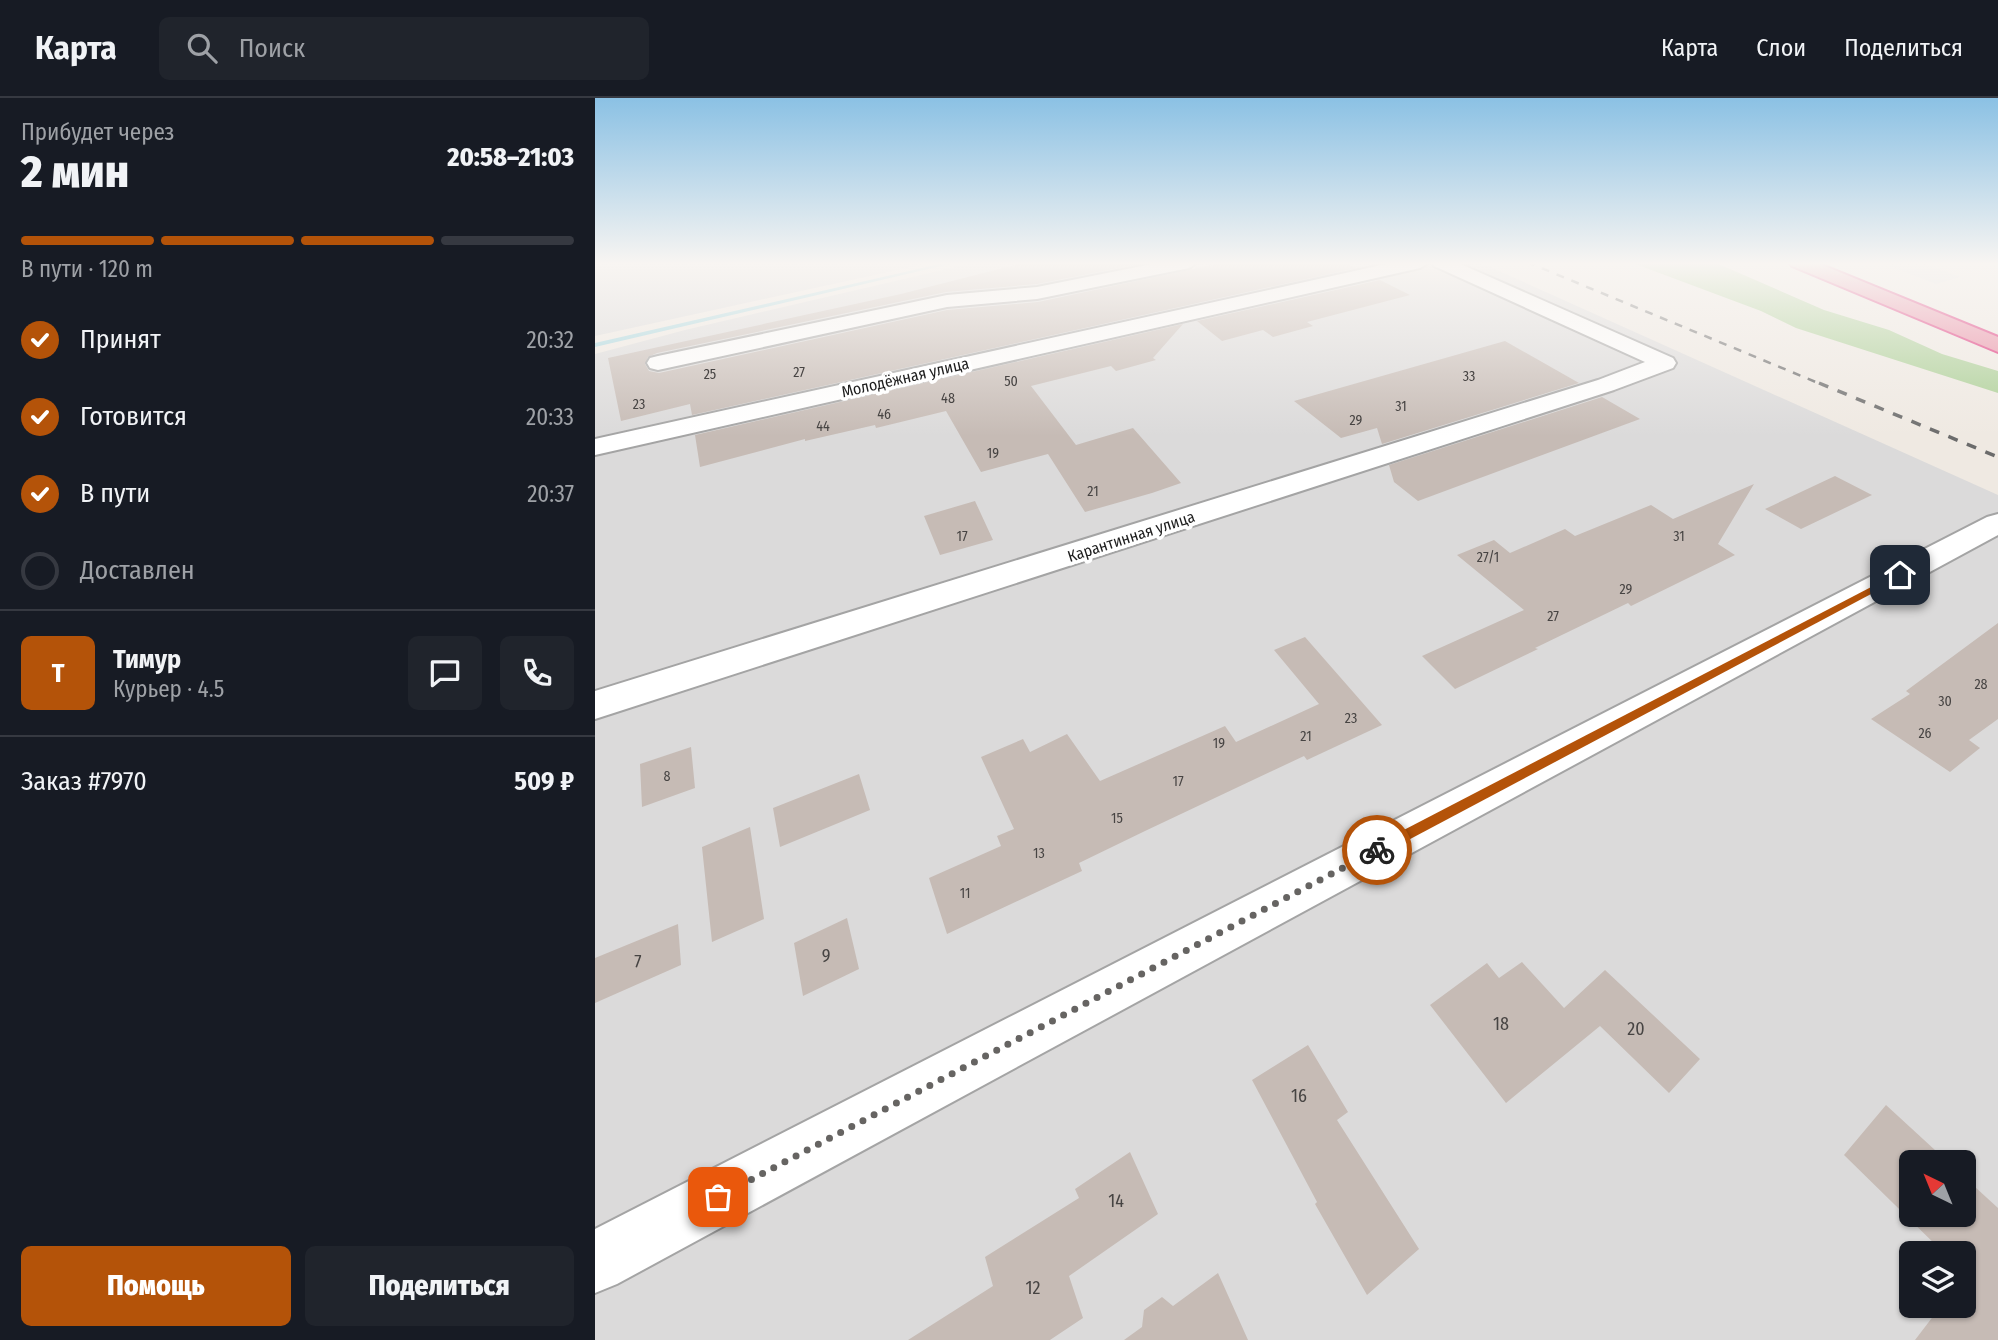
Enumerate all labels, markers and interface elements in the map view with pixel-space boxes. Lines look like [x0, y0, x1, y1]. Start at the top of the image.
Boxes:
search box [159, 17, 649, 80]
text: Карта [35, 28, 117, 68]
icon: search [183, 29, 221, 67]
text: Поиск [239, 33, 305, 64]
text: Карта [1661, 34, 1718, 62]
text: Слои [1756, 34, 1806, 62]
text: Поделиться [1844, 34, 1963, 62]
text: Прибудет через [21, 118, 174, 146]
text: 20:58–21:03 [447, 142, 574, 173]
text: 2 мин [21, 144, 129, 199]
text: В пути · 120 m [21, 255, 153, 283]
icon: check [21, 321, 59, 359]
text: Принят [80, 324, 161, 355]
text: 20:32 [526, 326, 574, 354]
street label: Молодёжная улица [839, 354, 971, 401]
house number: 27 [793, 364, 805, 381]
house number: 25 [704, 366, 716, 383]
house number: 33 [1463, 368, 1475, 385]
house number: 50 [1004, 373, 1018, 390]
house number: 48 [941, 390, 955, 407]
house number: 23 [633, 396, 645, 413]
icon: check [21, 398, 59, 436]
house number: 31 [1395, 398, 1407, 415]
text: Готовится [80, 401, 187, 432]
text: 20:33 [526, 403, 574, 431]
house number: 46 [877, 406, 891, 423]
house number: 29 [1350, 412, 1363, 429]
house number: 44 [816, 418, 830, 435]
house number: 19 [987, 445, 999, 462]
icon: check [21, 475, 59, 513]
text: В пути [80, 478, 150, 509]
text: 20:37 [527, 480, 574, 508]
house number: 21 [1087, 483, 1099, 500]
street label: Карантинная улица [1065, 507, 1197, 566]
house number: 17 [956, 528, 968, 545]
house number: 31 [1673, 528, 1685, 545]
pin [1870, 545, 1930, 605]
house number: 27/1 [1477, 549, 1499, 566]
text: Доставлен [80, 555, 195, 586]
icon: home [1881, 556, 1919, 594]
house number: 29 [1620, 581, 1633, 598]
house number: 27 [1547, 608, 1559, 625]
button: chat [408, 636, 482, 710]
button: phone [500, 636, 574, 710]
text: Тимур [113, 644, 181, 675]
text: Т [52, 658, 64, 689]
text: Курьер · 4.5 [113, 675, 224, 703]
house number: 28 [1974, 676, 1988, 693]
house number: 30 [1938, 693, 1952, 710]
house number: 23 [1345, 710, 1357, 727]
house number: 26 [1918, 725, 1932, 742]
house number: 21 [1300, 728, 1312, 745]
house number: 19 [1213, 735, 1225, 752]
text: Заказ #7970 [21, 766, 147, 797]
text: 509 ₽ [514, 766, 574, 797]
house number: 8 [664, 768, 671, 785]
house number: 17 [1172, 773, 1184, 790]
house number: 15 [1111, 810, 1123, 827]
courier [1342, 815, 1412, 885]
icon: bike [1358, 831, 1396, 869]
house number: 13 [1033, 845, 1045, 862]
house number: 11 [960, 885, 970, 902]
house number: 9 [822, 945, 830, 967]
house number: 7 [634, 951, 642, 973]
house number: 18 [1493, 1013, 1509, 1035]
house number: 20 [1627, 1018, 1645, 1040]
house number: 16 [1291, 1085, 1307, 1107]
north arrow [1899, 1150, 1976, 1227]
map controls [1899, 1150, 1976, 1318]
pin [688, 1167, 748, 1227]
icon: bag [699, 1178, 737, 1216]
house number: 14 [1108, 1190, 1124, 1212]
button: layers [1899, 1241, 1976, 1318]
button: Помощь [21, 1246, 291, 1326]
button: Поделиться [305, 1246, 574, 1326]
house number: 12 [1026, 1277, 1041, 1299]

